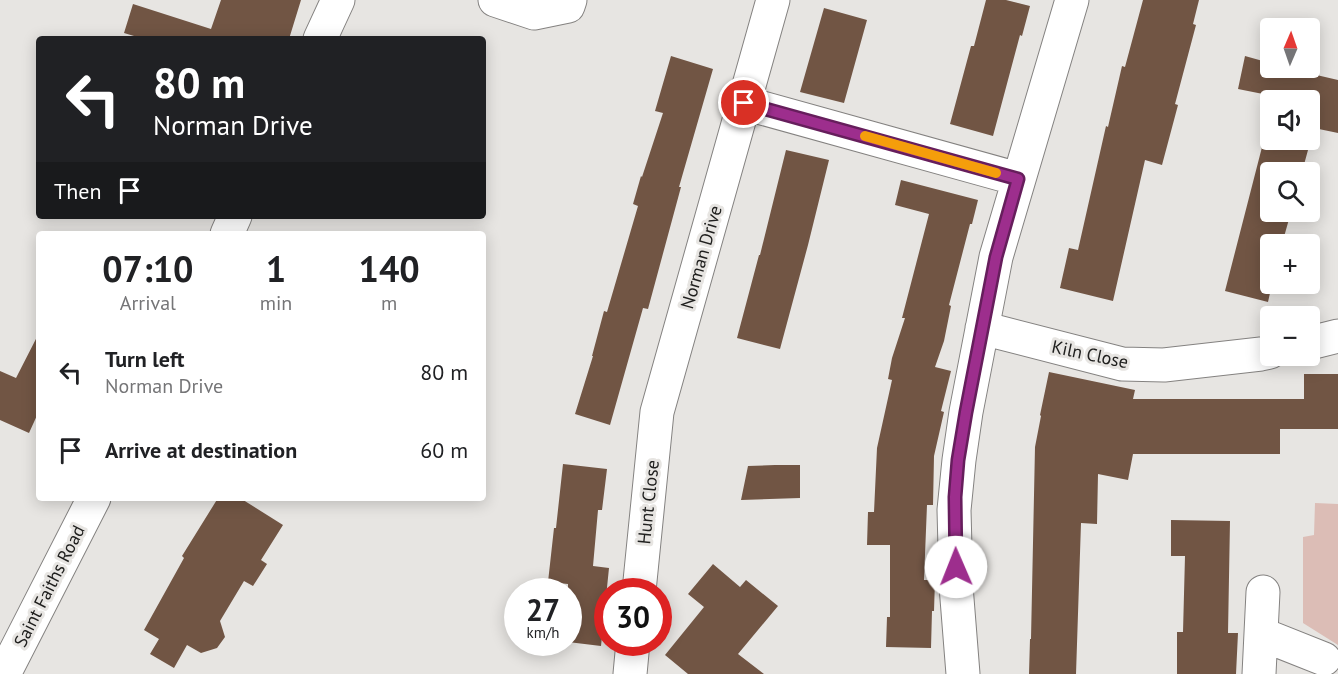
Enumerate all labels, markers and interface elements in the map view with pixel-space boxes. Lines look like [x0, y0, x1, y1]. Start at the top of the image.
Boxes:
north arrow [1260, 18, 1320, 78]
map controls [1260, 18, 1320, 366]
text: 80 m [153, 55, 245, 110]
icon: left [54, 60, 132, 138]
pin [718, 77, 769, 128]
icon: arrive [727, 86, 760, 119]
button: sound [1260, 90, 1320, 150]
text: Norman Drive [153, 108, 313, 142]
button: search [1260, 162, 1320, 222]
icon: arrive [113, 174, 146, 207]
text: Then [54, 177, 101, 205]
street label: Norman Drive [675, 203, 727, 311]
button: + [1260, 234, 1320, 294]
text: 07:10 [102, 245, 194, 292]
text: 1 [266, 245, 286, 292]
text: 140 [359, 245, 420, 292]
text: Arrival [120, 290, 176, 316]
text: min [260, 290, 292, 316]
text: m [381, 290, 397, 316]
button: − [1260, 306, 1320, 366]
street label: Kiln Close [1050, 335, 1130, 373]
text: Turn left [105, 345, 185, 373]
icon: left [54, 356, 87, 389]
text: 80 m [420, 358, 468, 386]
text: Norman Drive [105, 373, 223, 399]
icon: arrive [54, 434, 87, 467]
text: Arrive at destination [105, 436, 297, 464]
text: 60 m [420, 436, 468, 464]
street label: Hunt Close [632, 459, 664, 545]
street label: Saint Faiths Road [8, 521, 90, 651]
position arrow [924, 535, 988, 599]
speed limit sign: 30 [594, 578, 672, 656]
text: 27 [526, 590, 560, 629]
text: km/h [527, 623, 559, 642]

